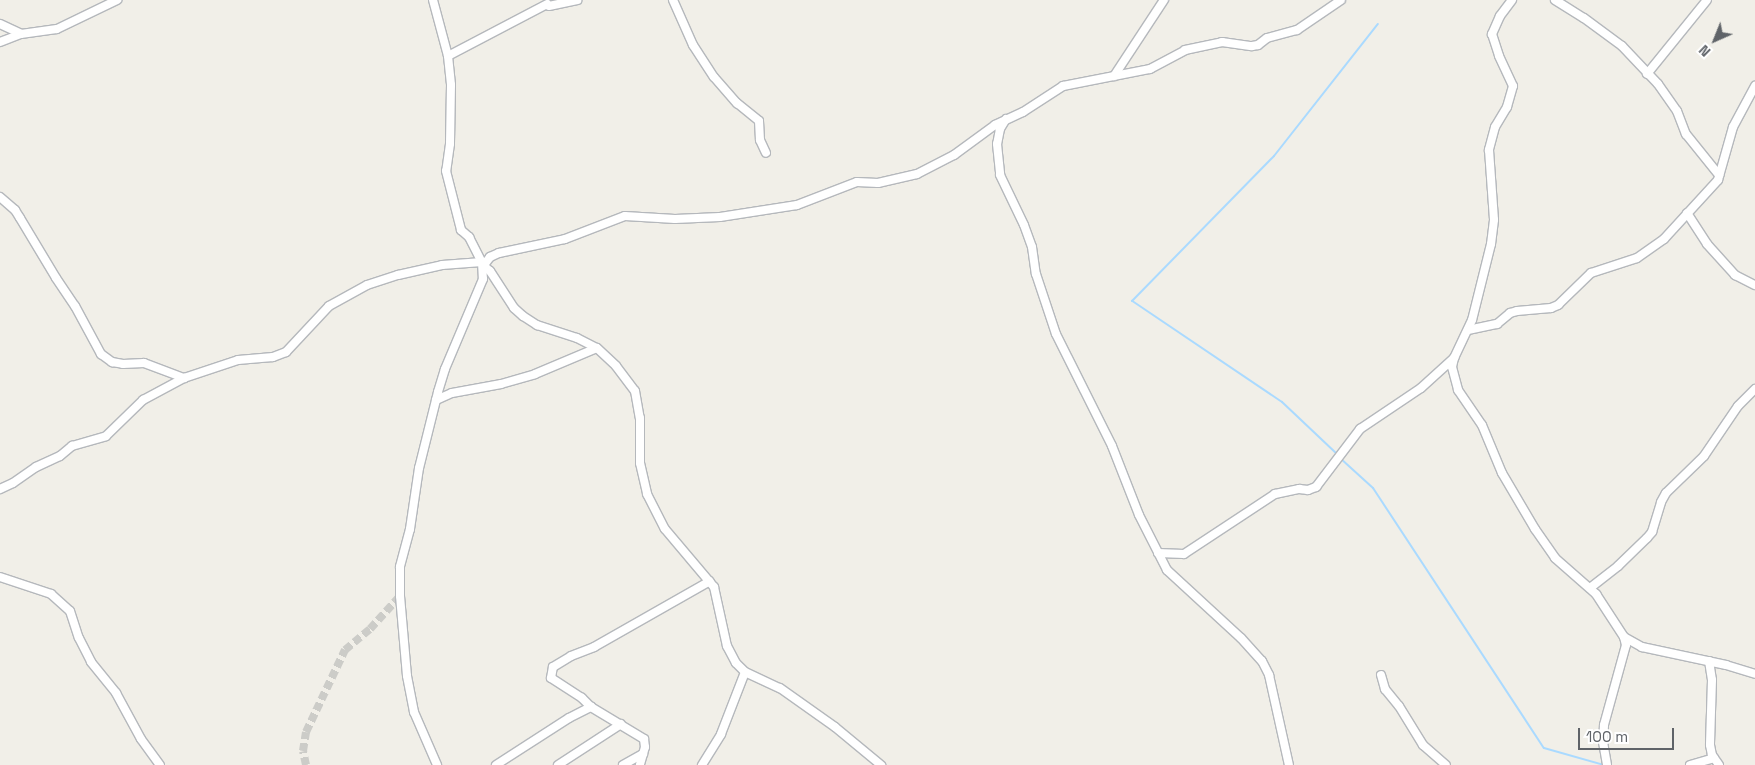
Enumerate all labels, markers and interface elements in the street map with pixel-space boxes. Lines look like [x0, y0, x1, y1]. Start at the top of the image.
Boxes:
north arrow [1690, 15, 1740, 65]
text: N [1695, 41, 1714, 61]
scale bar [1580, 718, 1676, 750]
text: 100 m [1586, 727, 1628, 746]

